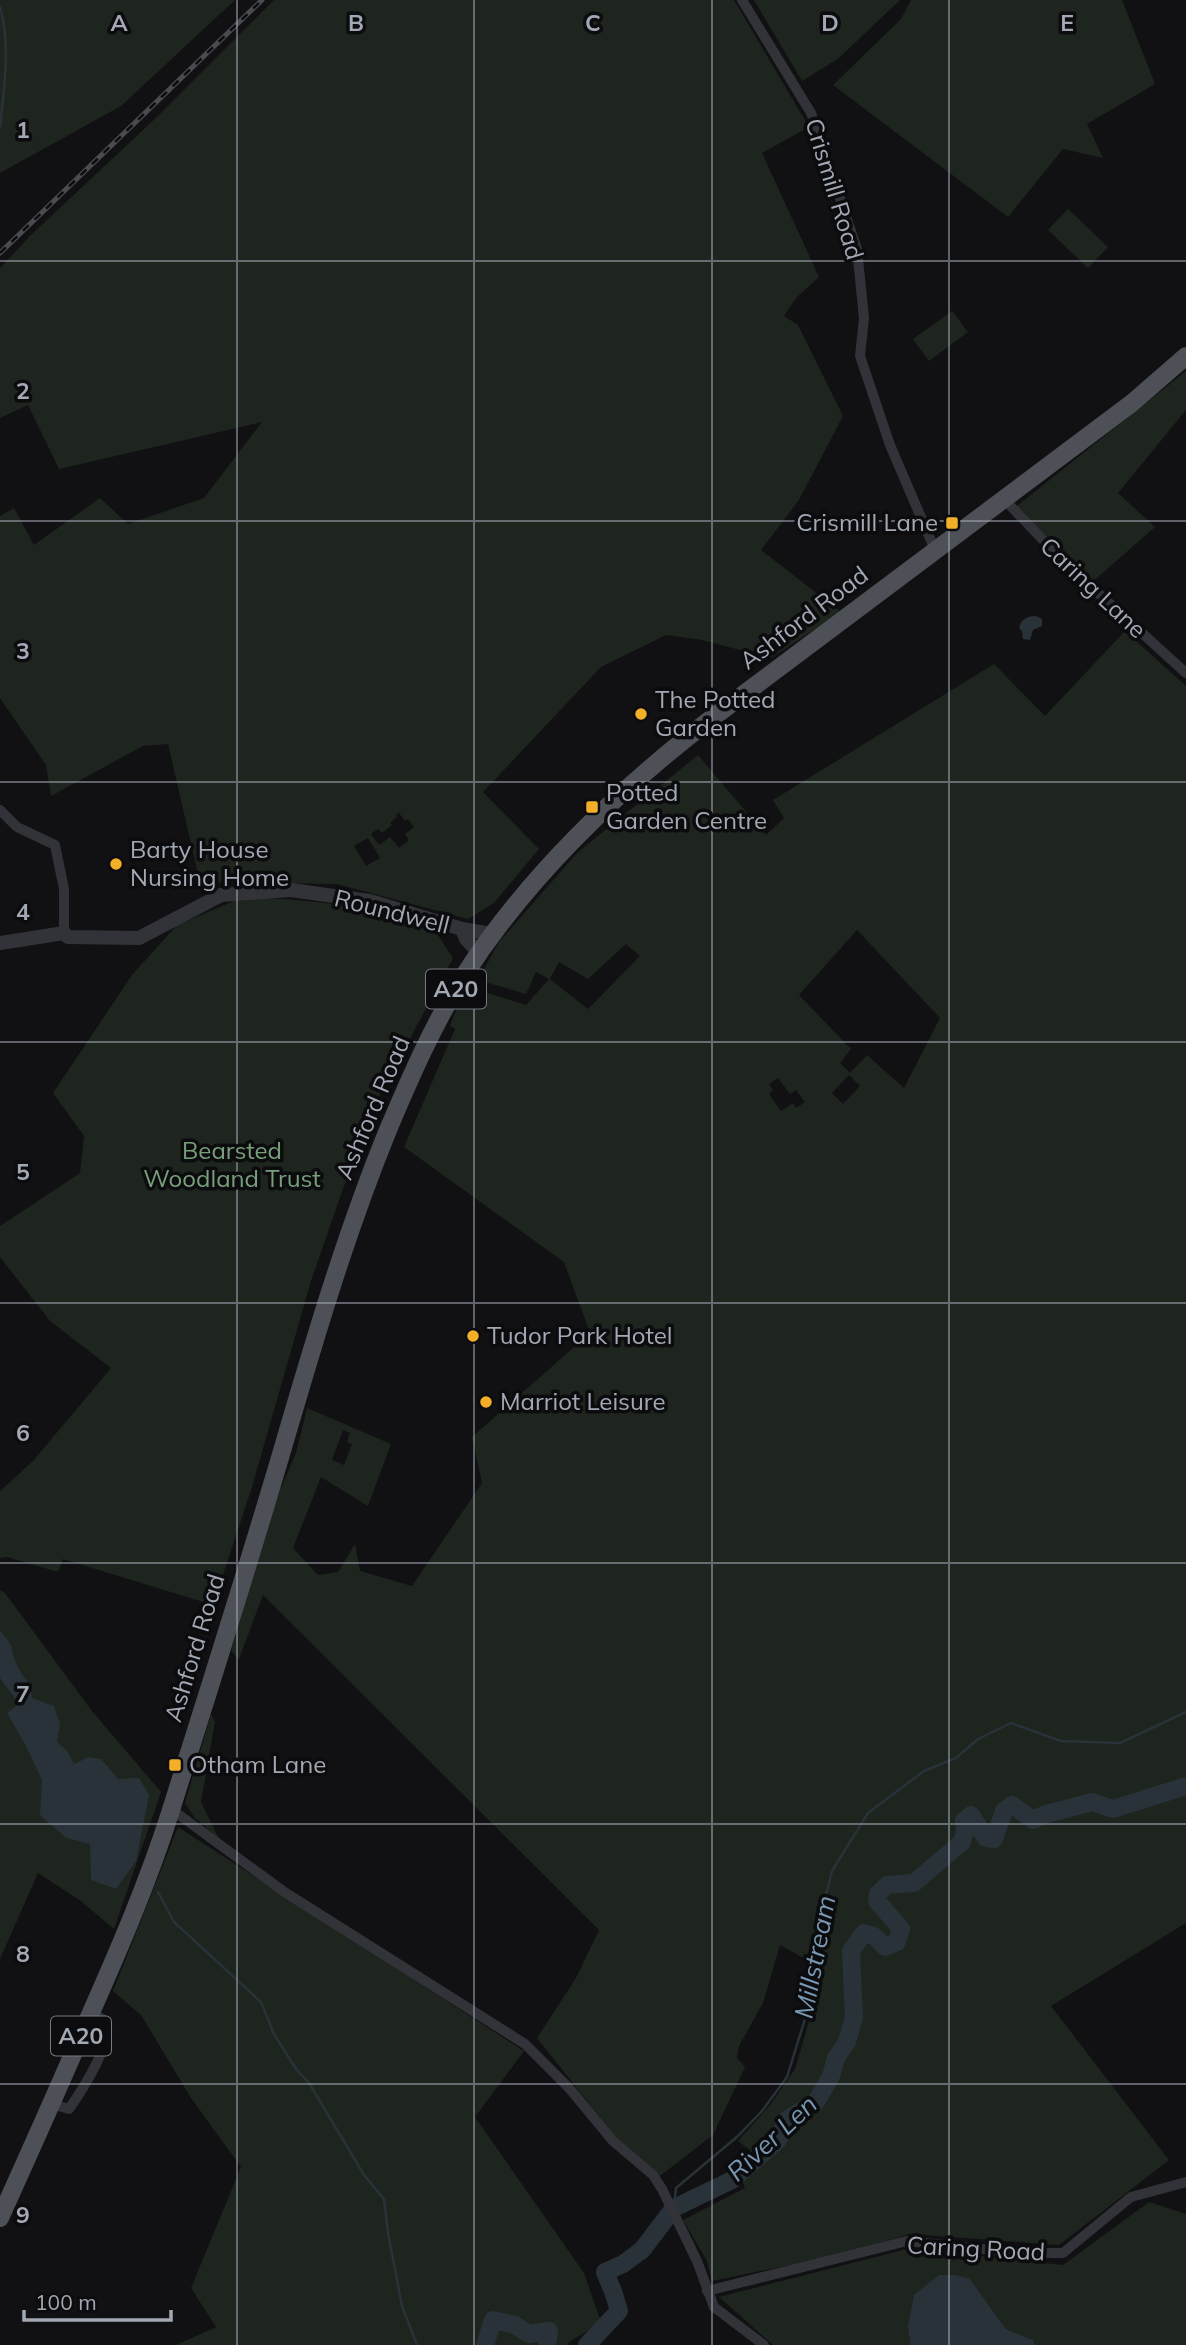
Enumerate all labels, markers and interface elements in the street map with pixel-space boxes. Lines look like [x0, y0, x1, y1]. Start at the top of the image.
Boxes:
text: A [110, 8, 128, 37]
text: B [348, 8, 364, 37]
text: C [585, 8, 601, 37]
text: D [821, 8, 839, 37]
text: E [1060, 8, 1074, 37]
street label: Crismill Road [799, 114, 871, 263]
text: 1 [16, 115, 30, 144]
text: 2 [16, 376, 30, 405]
place label: Crismill Lane [796, 507, 938, 537]
marker: Crismill Lane [944, 515, 960, 531]
street label: Caring Lane [1034, 531, 1153, 644]
street label: Ashford Road [733, 559, 874, 675]
text: 3 [16, 636, 30, 665]
place label: The Potted Garden [655, 684, 775, 742]
marker: The Potted Garden [633, 706, 649, 722]
place label: Potted Garden Centre [606, 777, 767, 835]
marker: Potted Garden Centre [584, 799, 600, 815]
place label: Barty House Nursing Home [130, 834, 289, 892]
marker: Barty House Nursing Home [108, 856, 124, 872]
street label: Roundwell [332, 882, 453, 940]
text: 4 [16, 897, 30, 926]
road number: A20 [426, 970, 486, 1008]
street label: Ashford Road [328, 1031, 416, 1184]
park label: Bearsted Woodland Trust [143, 1135, 321, 1193]
text: 5 [16, 1157, 30, 1186]
place label: Tudor Park Hotel [487, 1320, 673, 1350]
marker: Tudor Park Hotel [465, 1328, 481, 1344]
place label: Marriot Leisure [500, 1386, 665, 1416]
marker: Marriot Leisure [478, 1394, 494, 1410]
text: 6 [16, 1418, 30, 1447]
street label: Ashford Road [157, 1570, 231, 1725]
text: 7 [16, 1679, 30, 1708]
place label: Otham Lane [189, 1749, 326, 1779]
marker: Otham Lane [167, 1757, 183, 1773]
water label: Millstream [786, 1893, 843, 2021]
text: 8 [16, 1939, 30, 1968]
road number: A20 [51, 2016, 111, 2056]
water label: River Len [720, 2088, 824, 2188]
text: 9 [16, 2200, 30, 2229]
street label: Caring Road [906, 2229, 1046, 2267]
scale bar [24, 2278, 172, 2322]
text: 100 m [35, 2289, 97, 2315]

